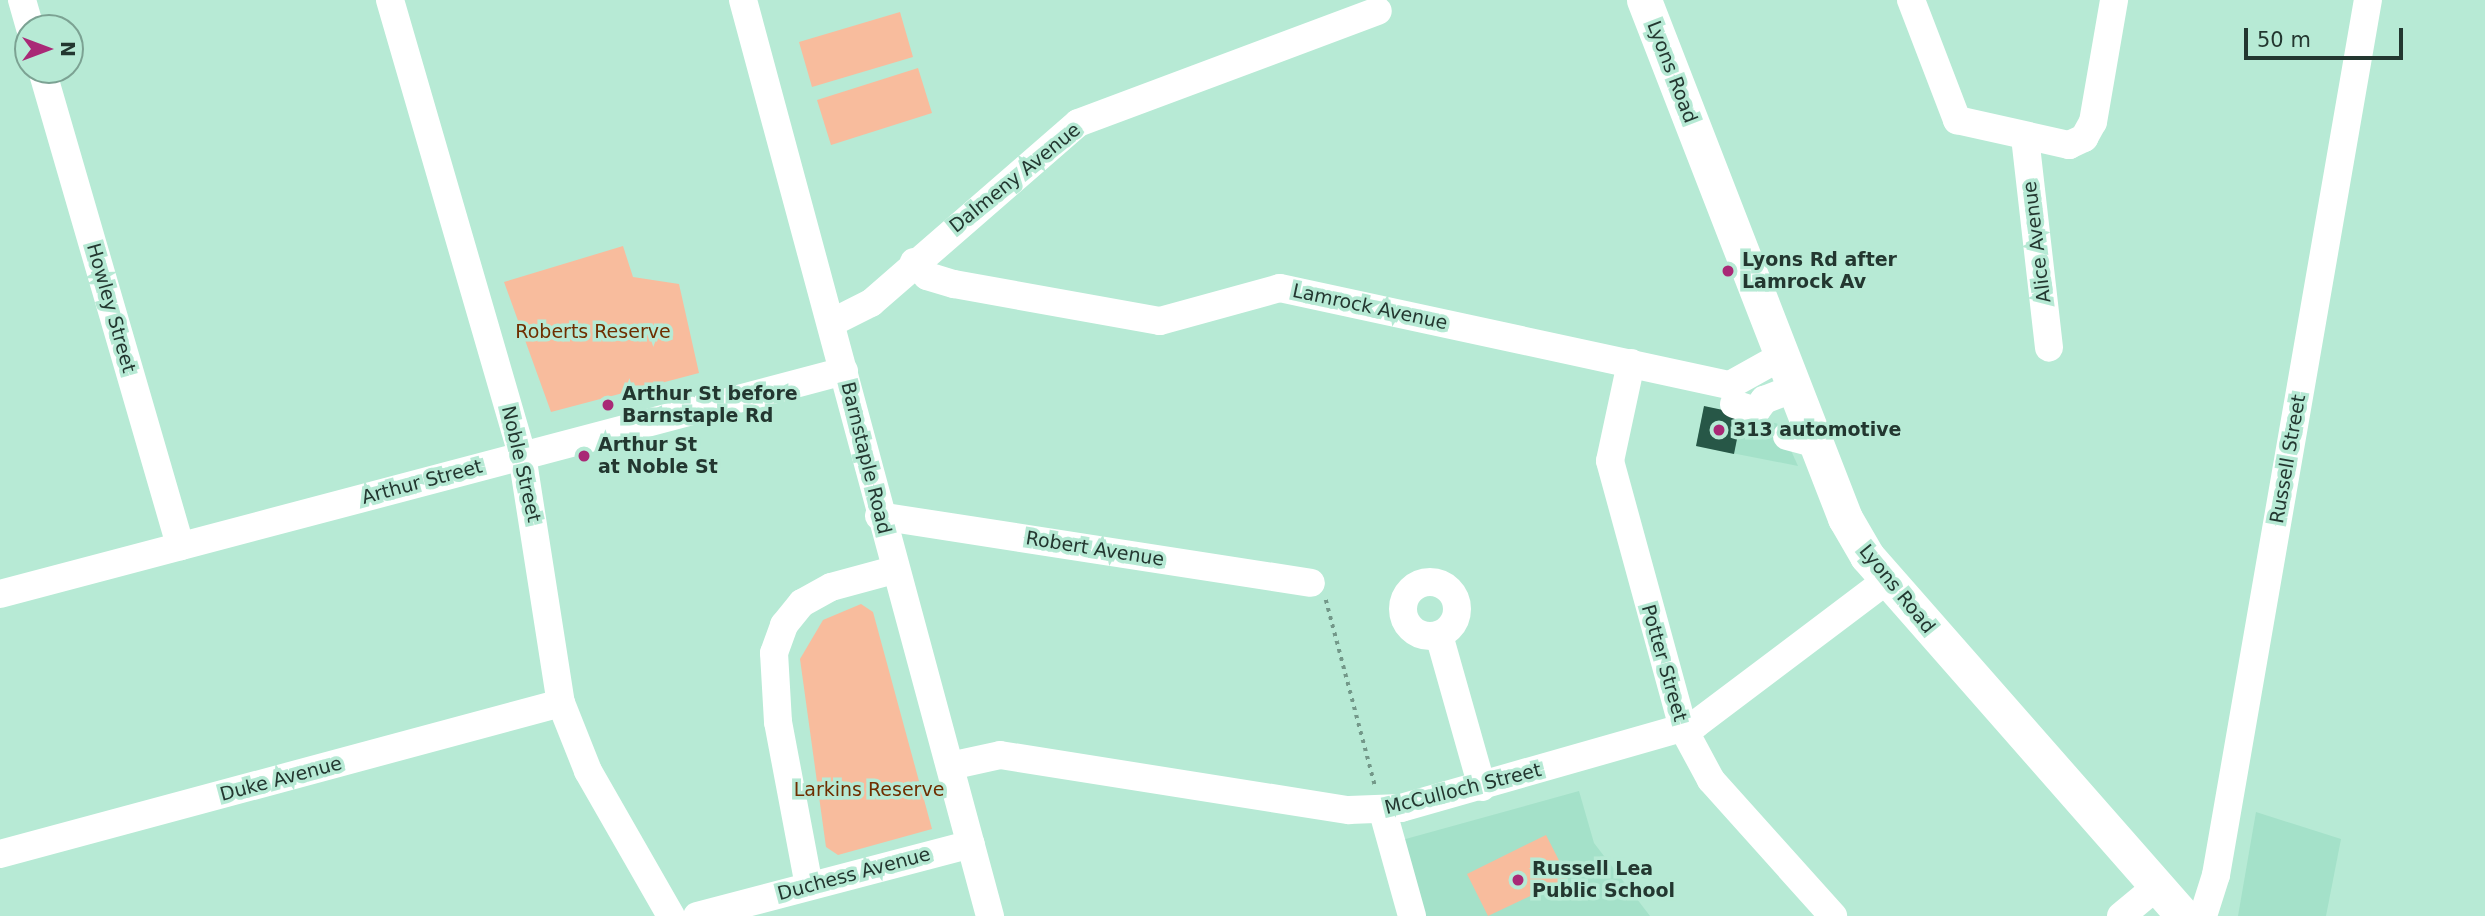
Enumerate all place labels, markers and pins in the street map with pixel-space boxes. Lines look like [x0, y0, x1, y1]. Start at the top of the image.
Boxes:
place label: Lyons Rd after Lamrock Av [1742, 249, 1897, 293]
marker: Lyons Rd after Lamrock Av [1720, 263, 1736, 279]
place label: Arthur St before Barnstaple Rd [622, 383, 798, 427]
marker: Arthur St before Barnstaple Rd [600, 397, 616, 413]
place label: 313 automotive [1733, 419, 1901, 441]
marker: 313 automotive [1711, 422, 1727, 438]
place label: Arthur St at Noble St [598, 434, 718, 478]
marker: Arthur St at Noble St [576, 448, 592, 464]
place label: Russell Lea Public School [1532, 858, 1675, 902]
marker: Russell Lea Public School [1510, 872, 1526, 888]

